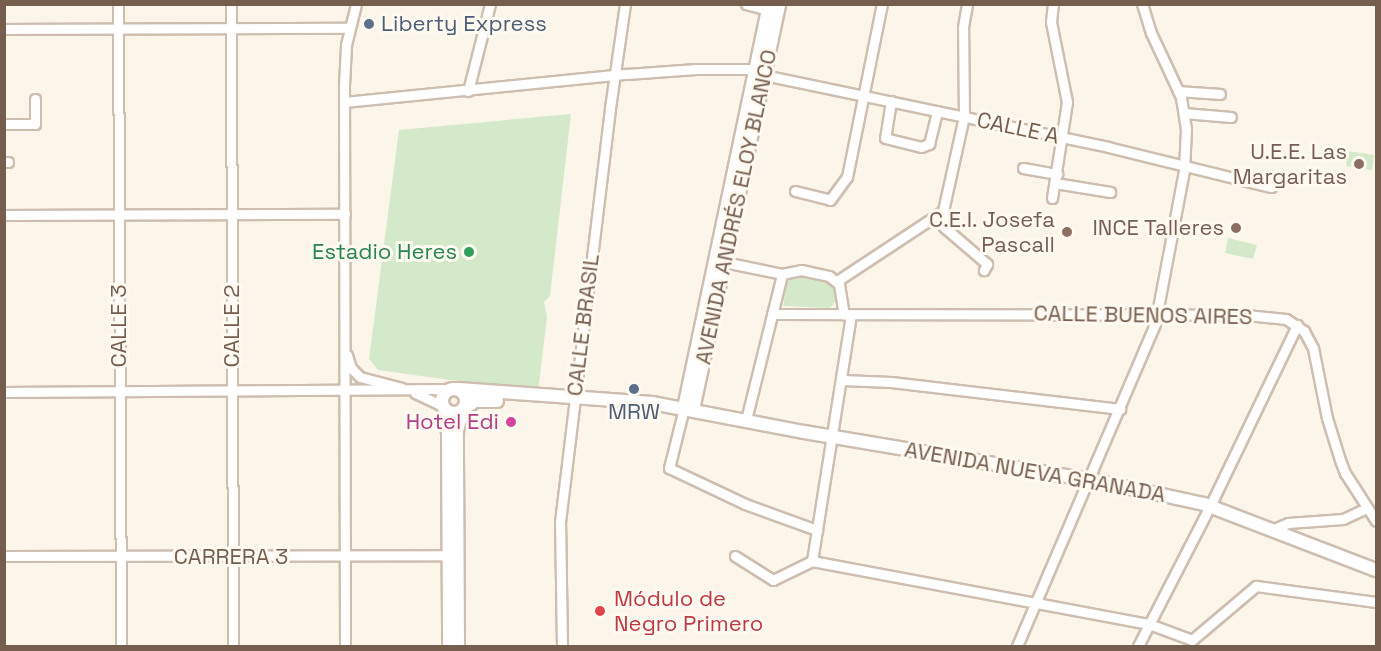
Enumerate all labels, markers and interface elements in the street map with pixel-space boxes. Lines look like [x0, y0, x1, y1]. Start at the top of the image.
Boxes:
place label: Liberty Express [381, 11, 547, 37]
marker: Liberty Express [362, 17, 376, 31]
street label: AVENIDA ANDRÉS ELOY BLANCO [690, 47, 782, 367]
street label: CALLE A [974, 106, 1062, 150]
place label: U.E.E. Las Margaritas [1233, 138, 1347, 190]
marker: U.E.E. Las Margaritas [1352, 157, 1366, 171]
place label: C.E.I. Josefa Pascall [928, 206, 1055, 258]
place label: INCE Talleres [1092, 215, 1224, 241]
marker: INCE Talleres [1229, 221, 1243, 235]
marker: C.E.I. Josefa Pascall [1060, 225, 1074, 239]
place label: Estadio Heres [312, 239, 457, 265]
marker: Estadio Heres [462, 245, 476, 259]
street label: CALLE BRASIL [561, 252, 605, 398]
street label: CALLE 3 [106, 284, 132, 368]
street label: CALLE 2 [219, 284, 245, 368]
street label: CALLE BUENOS AIRES [1033, 300, 1253, 330]
marker: MRW [627, 382, 641, 396]
place label: MRW [608, 399, 660, 425]
place label: Hotel Edi [406, 409, 499, 435]
marker: Hotel Edi [504, 415, 518, 429]
street label: AVENIDA NUEVA GRANADA [902, 436, 1168, 508]
street label: CARRERA 3 [174, 544, 288, 570]
place label: Módulo de Negro Primero [614, 585, 763, 636]
marker: Módulo de Negro Primero [591, 602, 609, 620]

